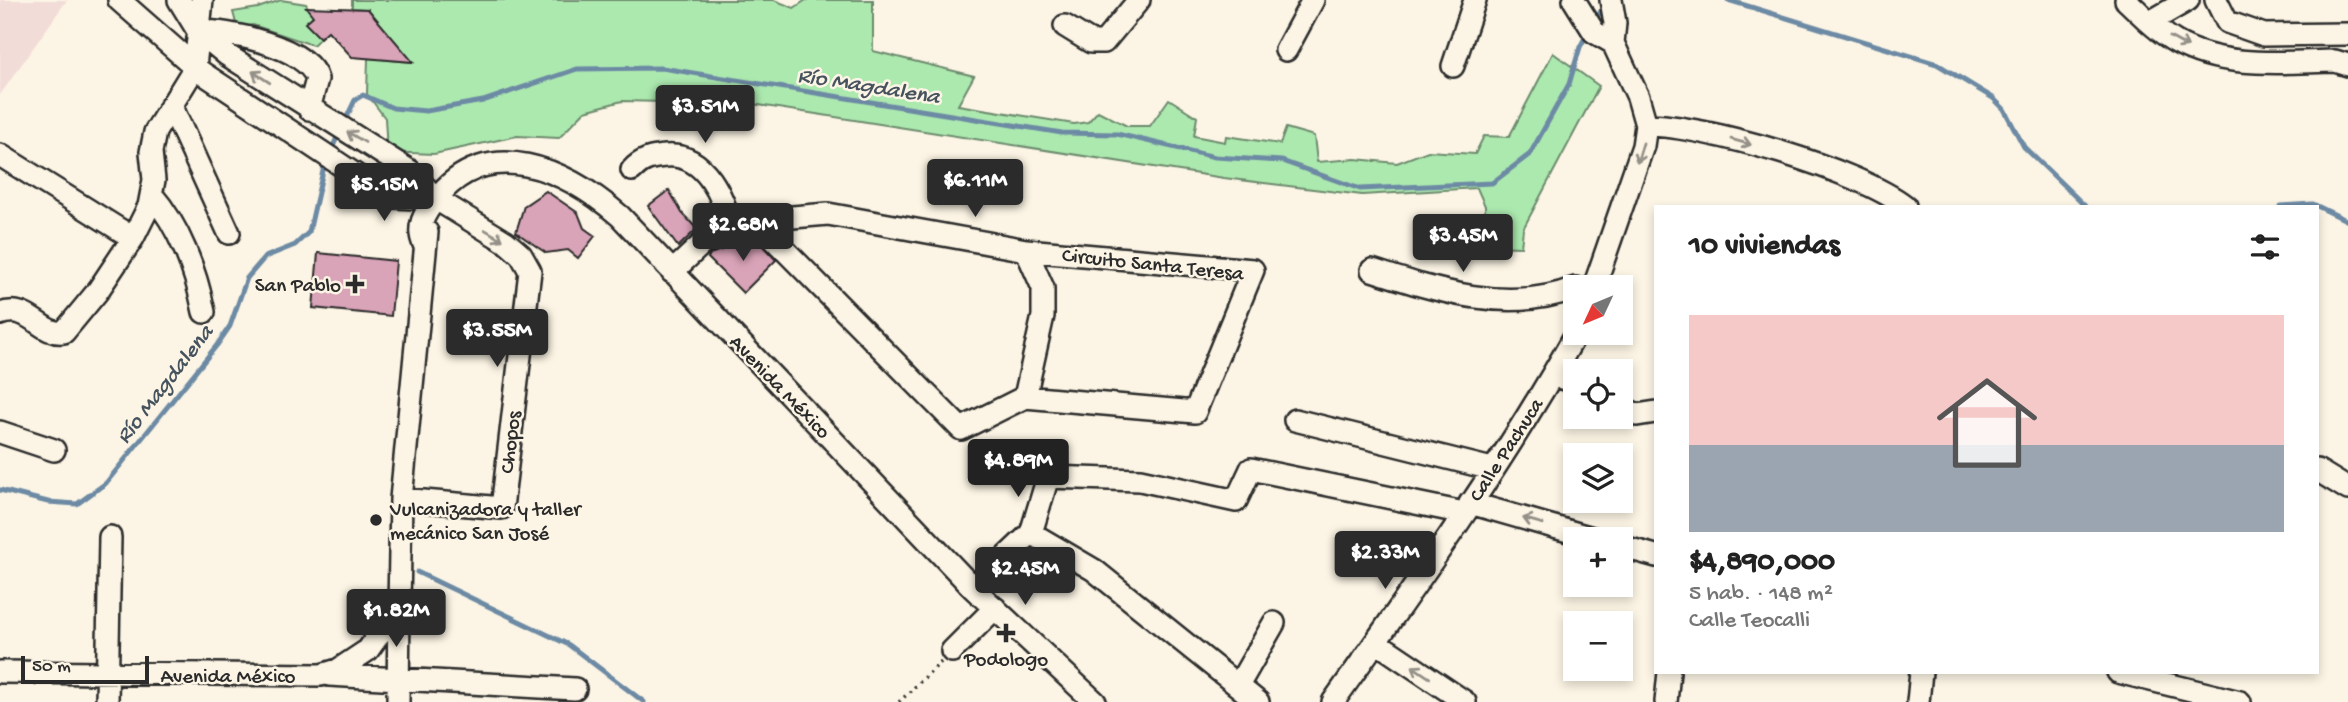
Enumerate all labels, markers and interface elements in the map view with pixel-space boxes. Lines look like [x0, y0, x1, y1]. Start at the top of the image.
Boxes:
one-way arrow [2168, 36, 2189, 50]
water label: Río Magdalena [796, 63, 942, 112]
one-way arrow [252, 70, 271, 84]
pin: $3.51M [648, 86, 762, 145]
text: $3.51M [672, 94, 738, 121]
one-way arrow [346, 130, 366, 144]
one-way arrow [1730, 137, 1752, 150]
one-way arrow [1633, 141, 1645, 163]
pin: $6.11M [918, 160, 1032, 219]
pin: $5.15M [327, 164, 441, 223]
text: $6.11M [943, 168, 1007, 195]
text: $5.15M [351, 172, 418, 199]
pin: $2.68M [686, 204, 800, 263]
text: $2.68M [708, 212, 778, 239]
pin: $3.45M [1406, 215, 1520, 274]
text: $3.45M [1429, 223, 1497, 250]
one-way arrow [483, 228, 503, 242]
icon: filters [2246, 228, 2284, 266]
text: 10 viviendas [1689, 230, 1840, 265]
street label: Circuito Santa Teresa [1061, 245, 1246, 289]
place label: San Pablo [255, 275, 341, 300]
north arrow [1563, 275, 1633, 345]
map controls [1563, 275, 1633, 681]
marker: San Pablo [347, 276, 363, 292]
pin: $3.55M [440, 310, 554, 369]
text: $3.55M [462, 318, 532, 345]
water label: Río Magdalena [111, 319, 221, 450]
street label: Avenida México [723, 331, 834, 446]
button: locate [1563, 359, 1633, 429]
icon: home [1924, 360, 2050, 486]
street label: Calle Pachuca [1465, 393, 1551, 507]
street label: Chopos [496, 409, 529, 475]
pin: $4.89M [961, 440, 1075, 499]
button: layers [1563, 443, 1633, 513]
text: $4.89M [984, 448, 1052, 475]
place label: Vulcanizadora y taller mecánico San José [389, 499, 582, 548]
marker: Vulcanizadora y taller mecánico San José [368, 512, 384, 528]
one-way arrow [1523, 513, 1545, 526]
button: + [1563, 527, 1633, 597]
pin: $2.33M [1328, 532, 1442, 591]
text: $2.33M [1351, 540, 1419, 567]
text: $4,890,000 [1689, 546, 1835, 581]
pin: $2.45M [968, 548, 1082, 607]
text: $2.45M [991, 556, 1059, 583]
text: 5 hab. · 148 m² [1689, 581, 1833, 608]
pin: $1.82M [339, 590, 453, 649]
text: $1.82M [363, 598, 429, 625]
text: Calle Teocalli [1689, 608, 1810, 635]
button: − [1563, 611, 1633, 681]
marker: Podologo [996, 623, 1016, 643]
place label: Podologo [963, 649, 1048, 674]
scale bar [21, 653, 149, 685]
text: 50 m [32, 656, 71, 679]
one-way arrow [1411, 665, 1431, 679]
street label: Avenida México [161, 666, 296, 691]

